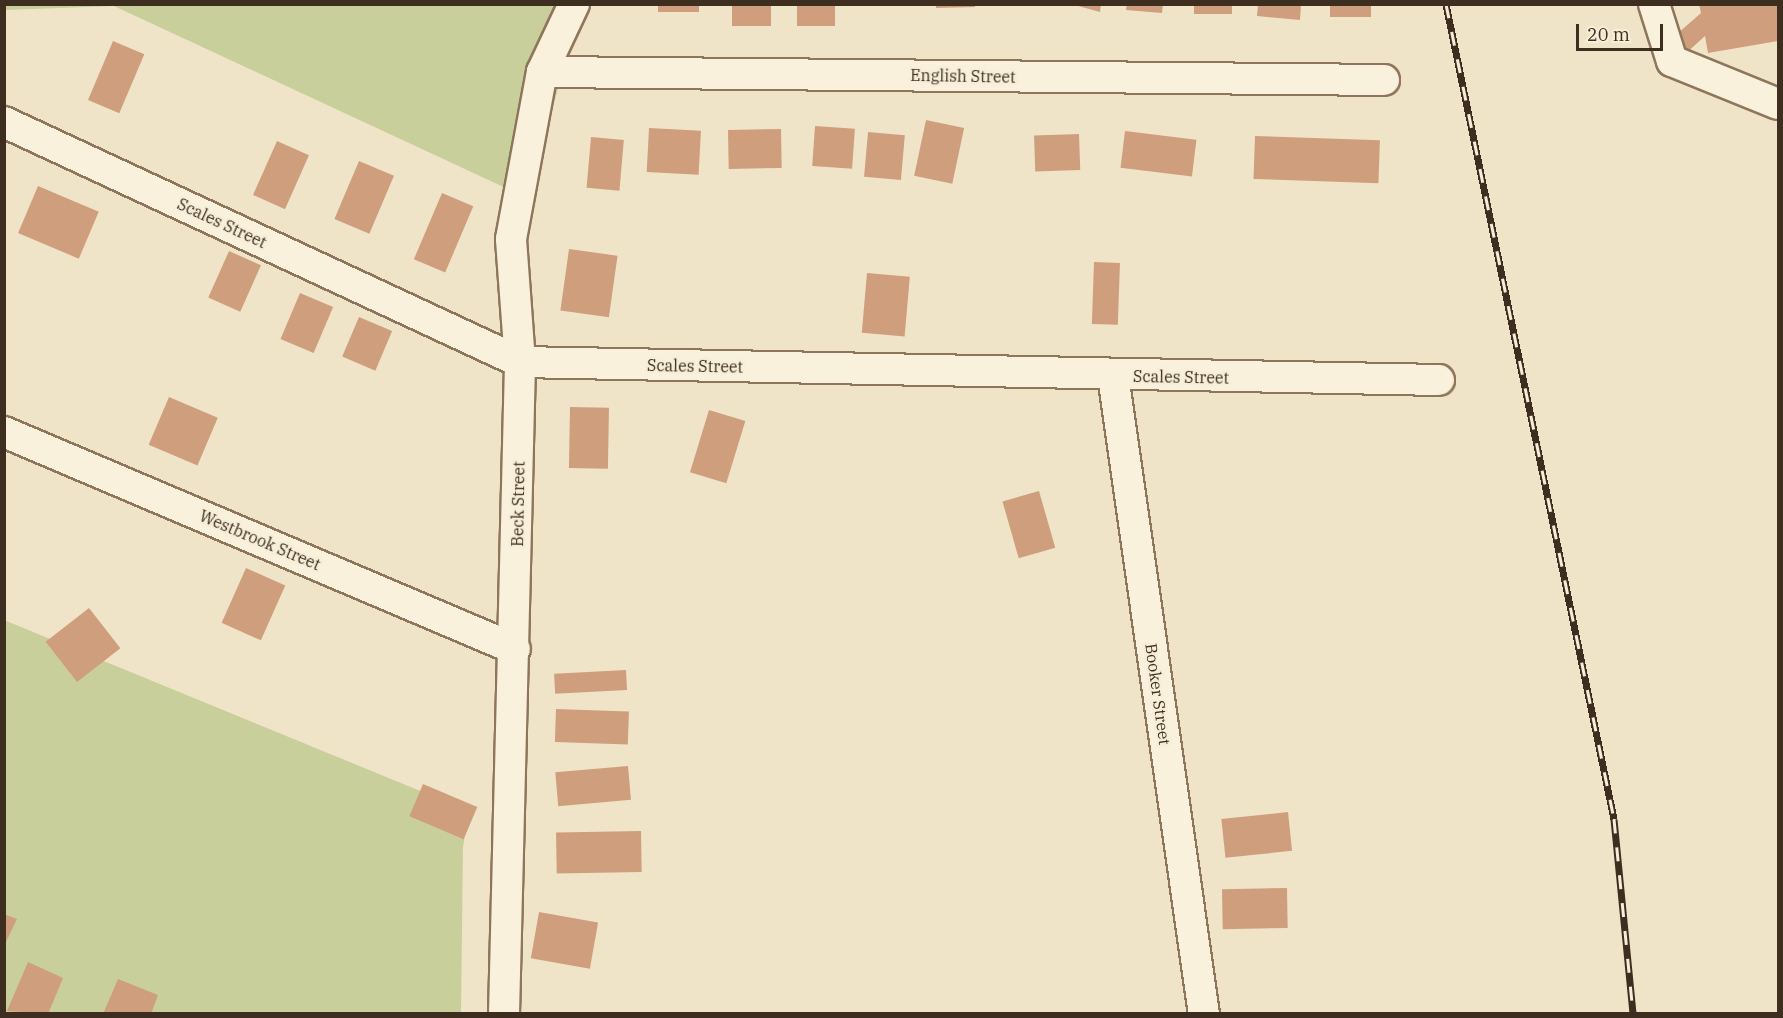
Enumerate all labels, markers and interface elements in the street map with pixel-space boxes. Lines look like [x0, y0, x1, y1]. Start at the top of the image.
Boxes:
scale bar [1579, 12, 1666, 50]
text: 20 m [1587, 23, 1630, 46]
street label: English Street [910, 65, 1016, 87]
street label: Scales Street [174, 194, 270, 252]
street label: Scales Street [647, 356, 743, 376]
street label: Scales Street [1133, 367, 1229, 387]
street label: Beck Street [508, 461, 528, 547]
street label: Westbrook Street [197, 506, 323, 574]
street label: Booker Street [1141, 642, 1175, 746]

